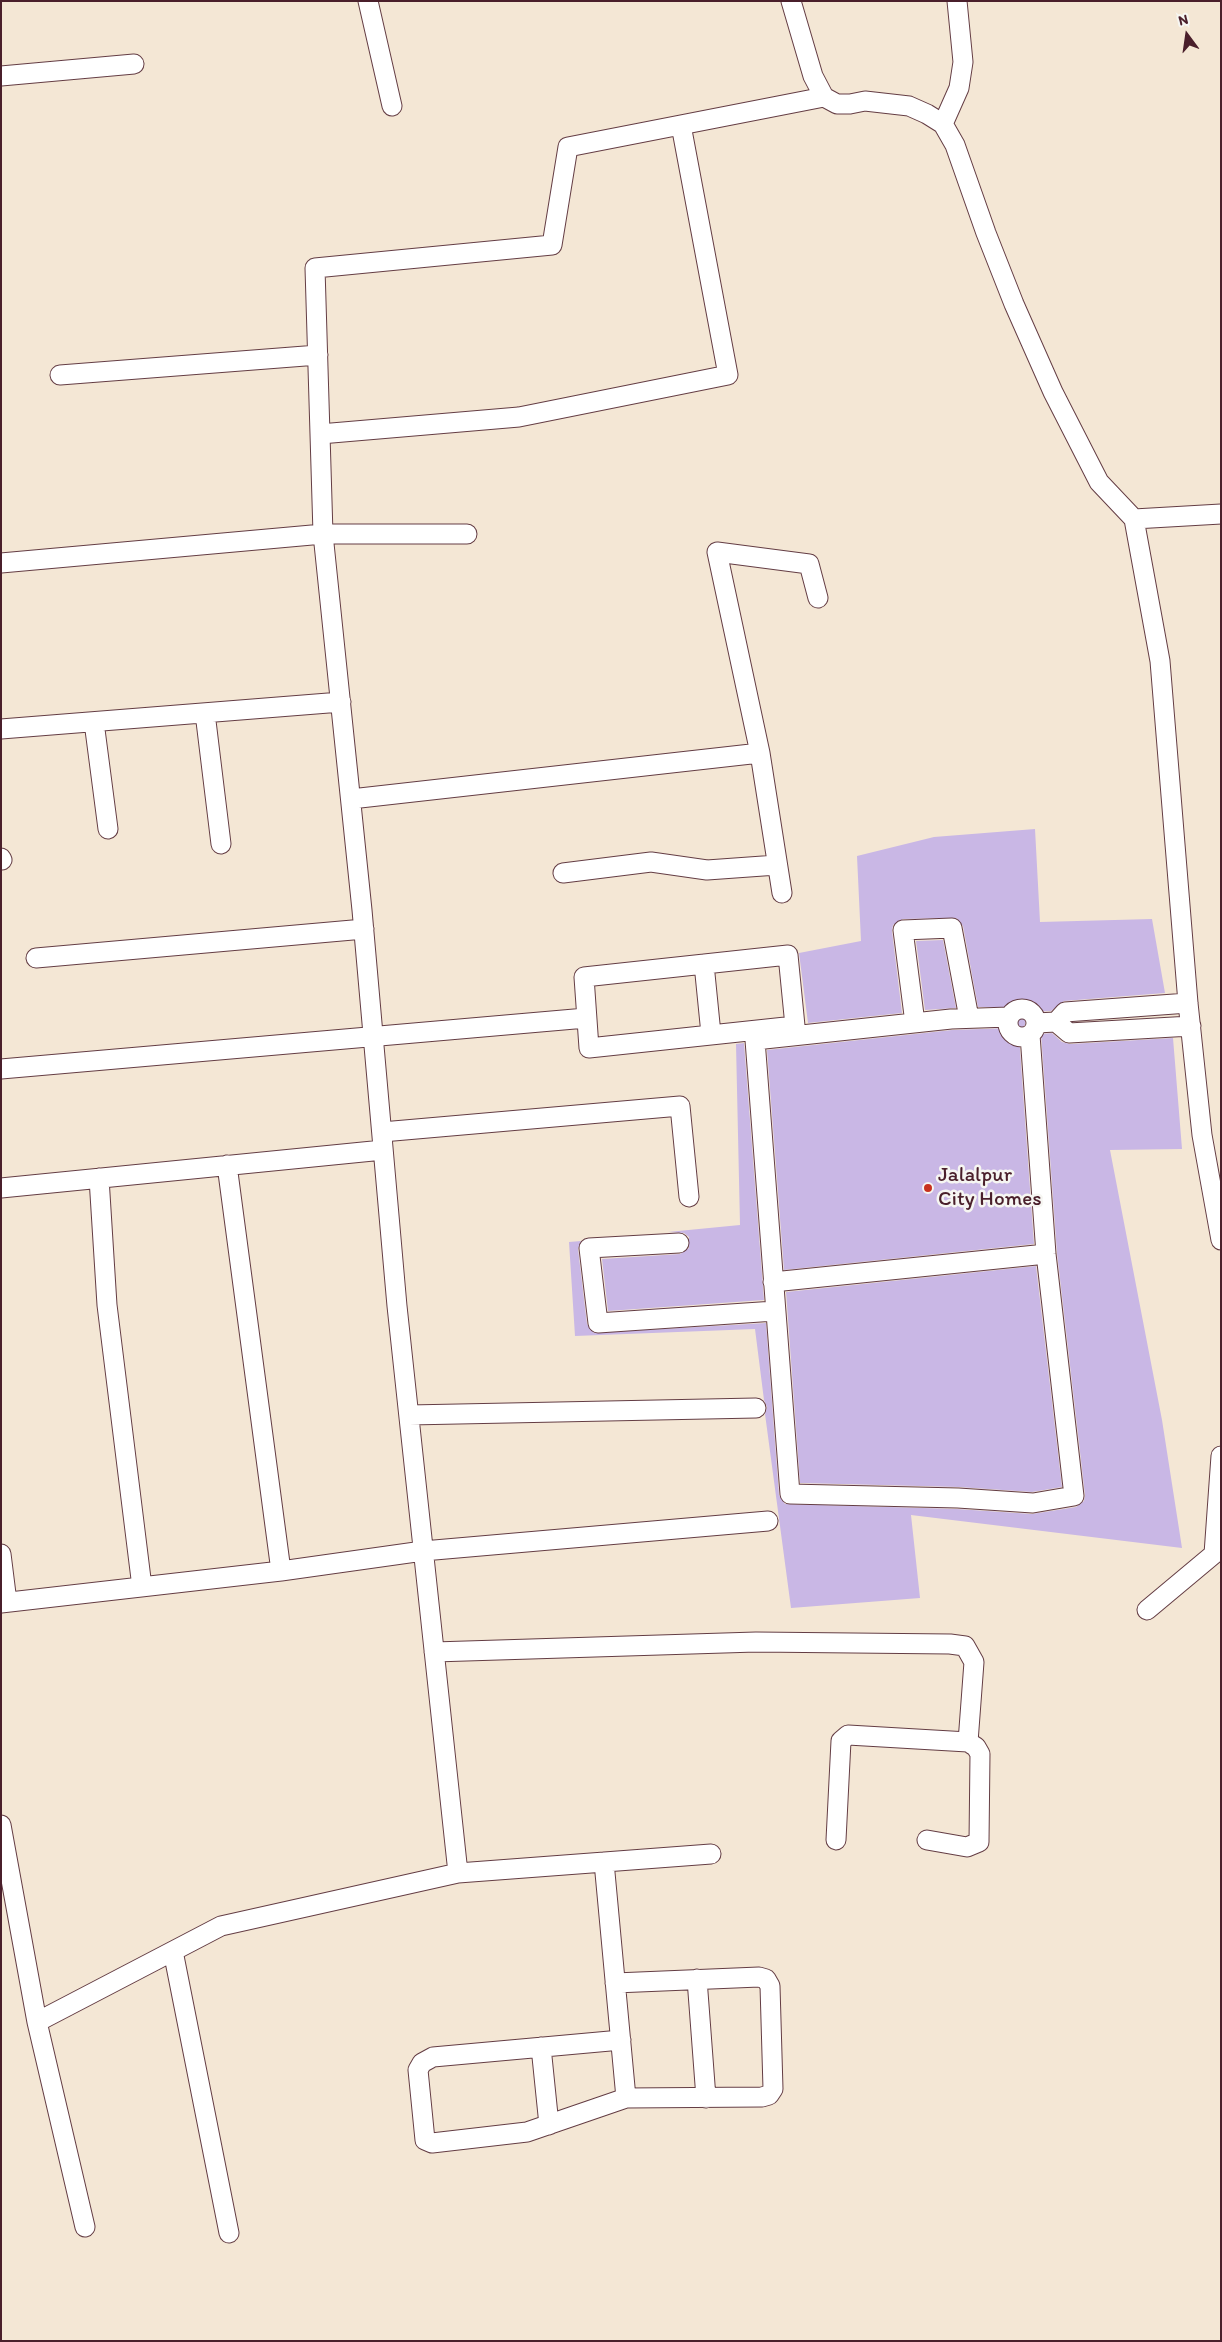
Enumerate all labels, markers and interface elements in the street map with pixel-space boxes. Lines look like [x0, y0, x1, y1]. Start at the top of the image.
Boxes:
north arrow [1162, 10, 1212, 60]
text: N [1177, 11, 1190, 29]
place label: Jalalpur City Homes [938, 1163, 1042, 1213]
marker: Jalalpur City Homes [922, 1182, 934, 1194]

